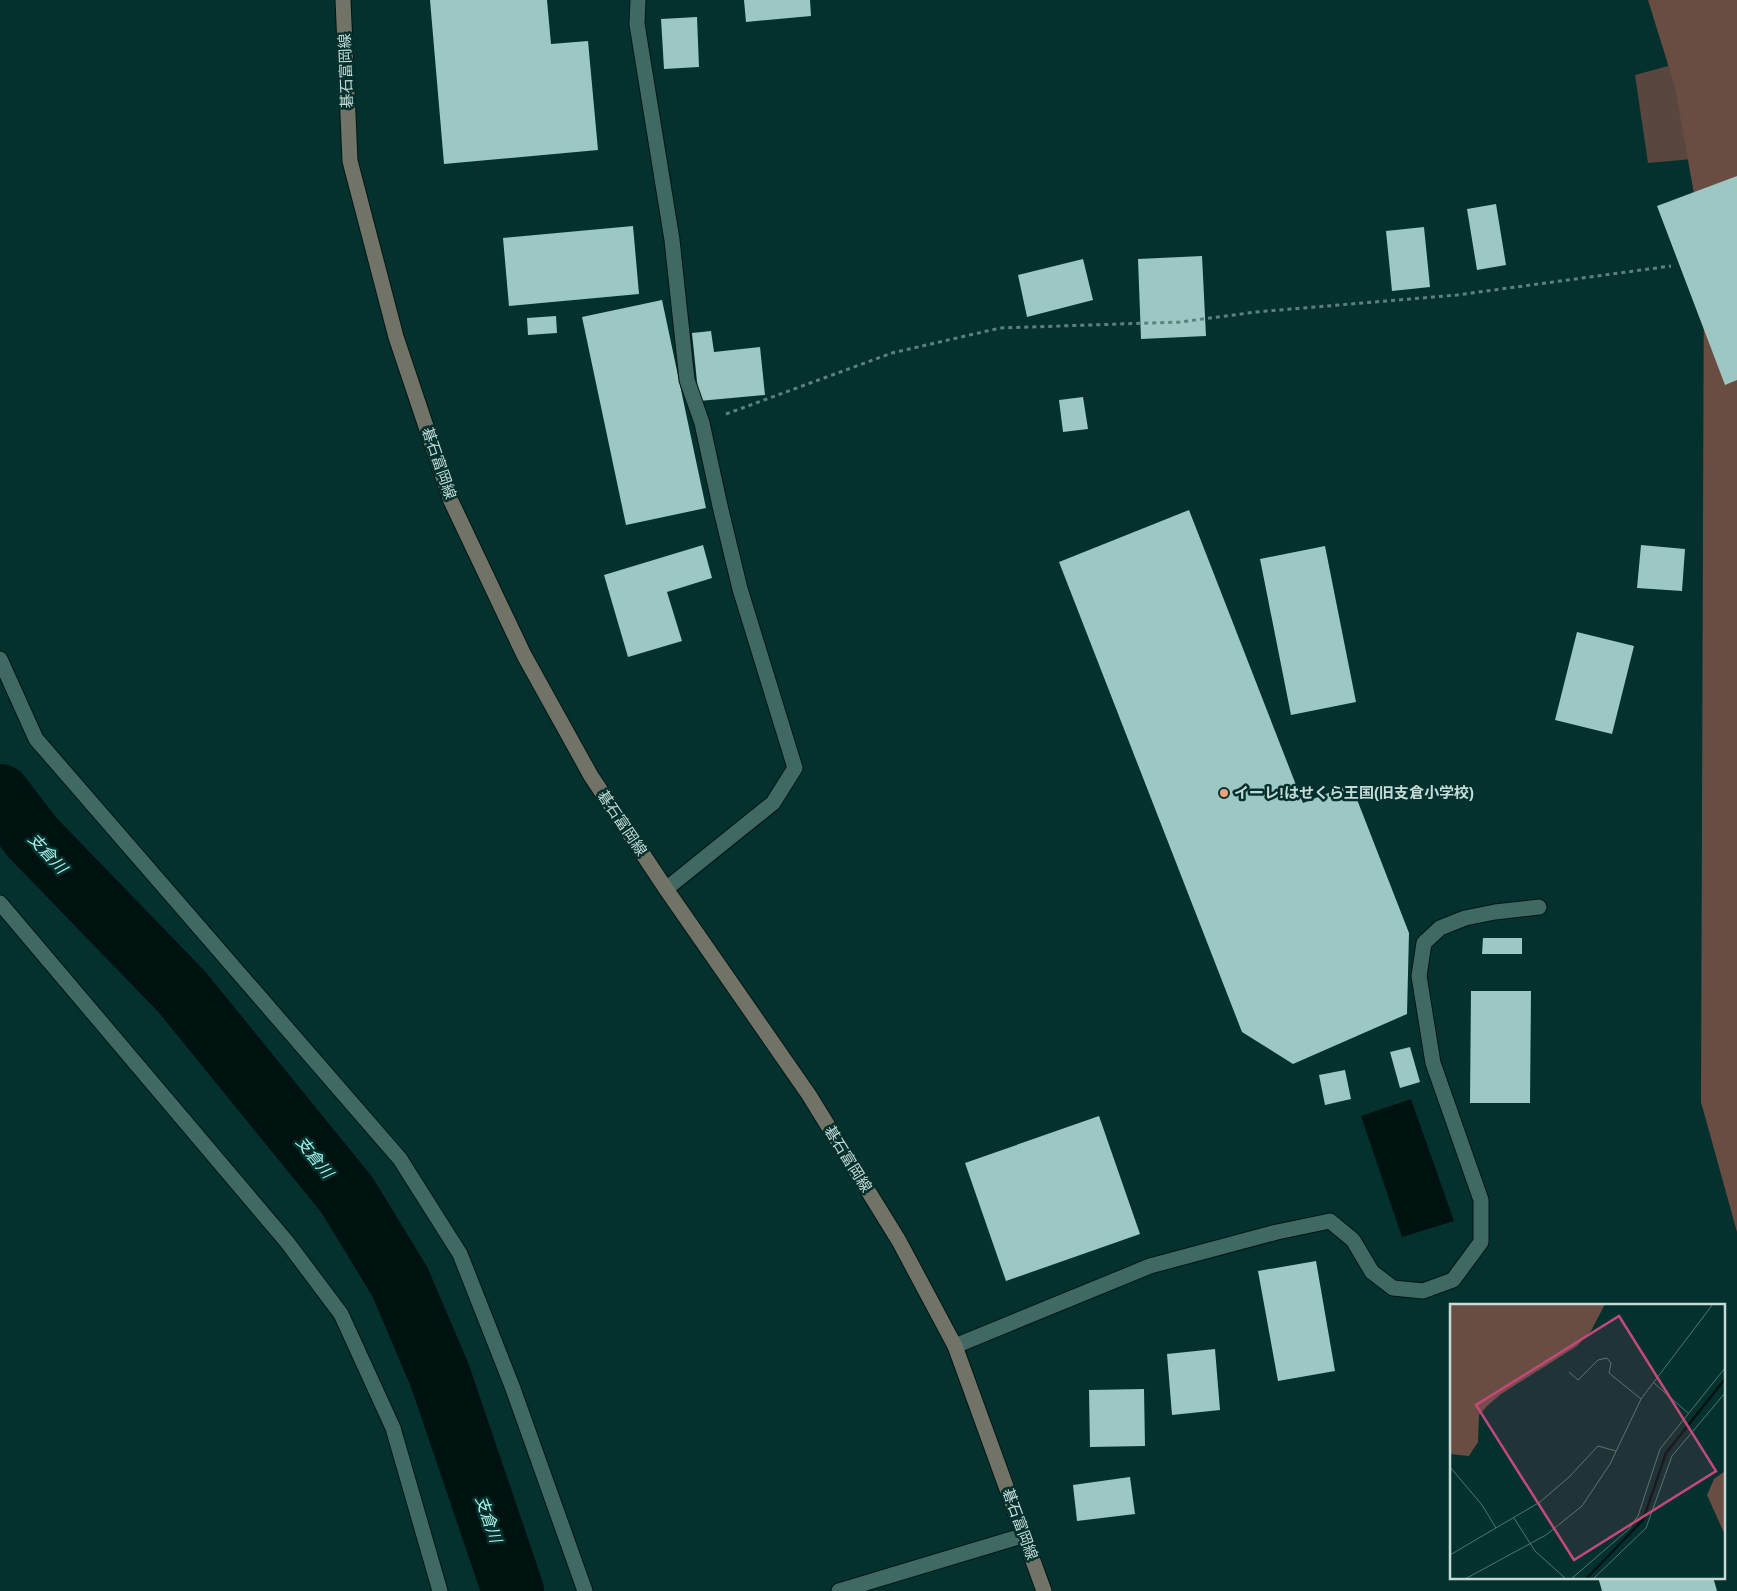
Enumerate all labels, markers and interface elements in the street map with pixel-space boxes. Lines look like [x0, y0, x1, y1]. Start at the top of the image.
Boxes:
street label: 碁石富岡線 [336, 33, 355, 109]
street label: 碁石富岡線 [419, 425, 460, 501]
place label: イーレ!はせくら王国(旧支倉小学校) [1234, 784, 1474, 801]
street label: 碁石富岡線 [594, 787, 650, 859]
marker: イーレ!はせくら王国(旧支倉小学校) [1218, 787, 1230, 799]
water label: 支倉川 [25, 830, 72, 878]
street label: 碁石富岡線 [821, 1122, 876, 1195]
water label: 支倉川 [293, 1133, 338, 1183]
inset map [1450, 1304, 1724, 1578]
street label: 碁石富岡線 [1000, 1486, 1041, 1562]
water label: 支倉川 [473, 1494, 505, 1547]

